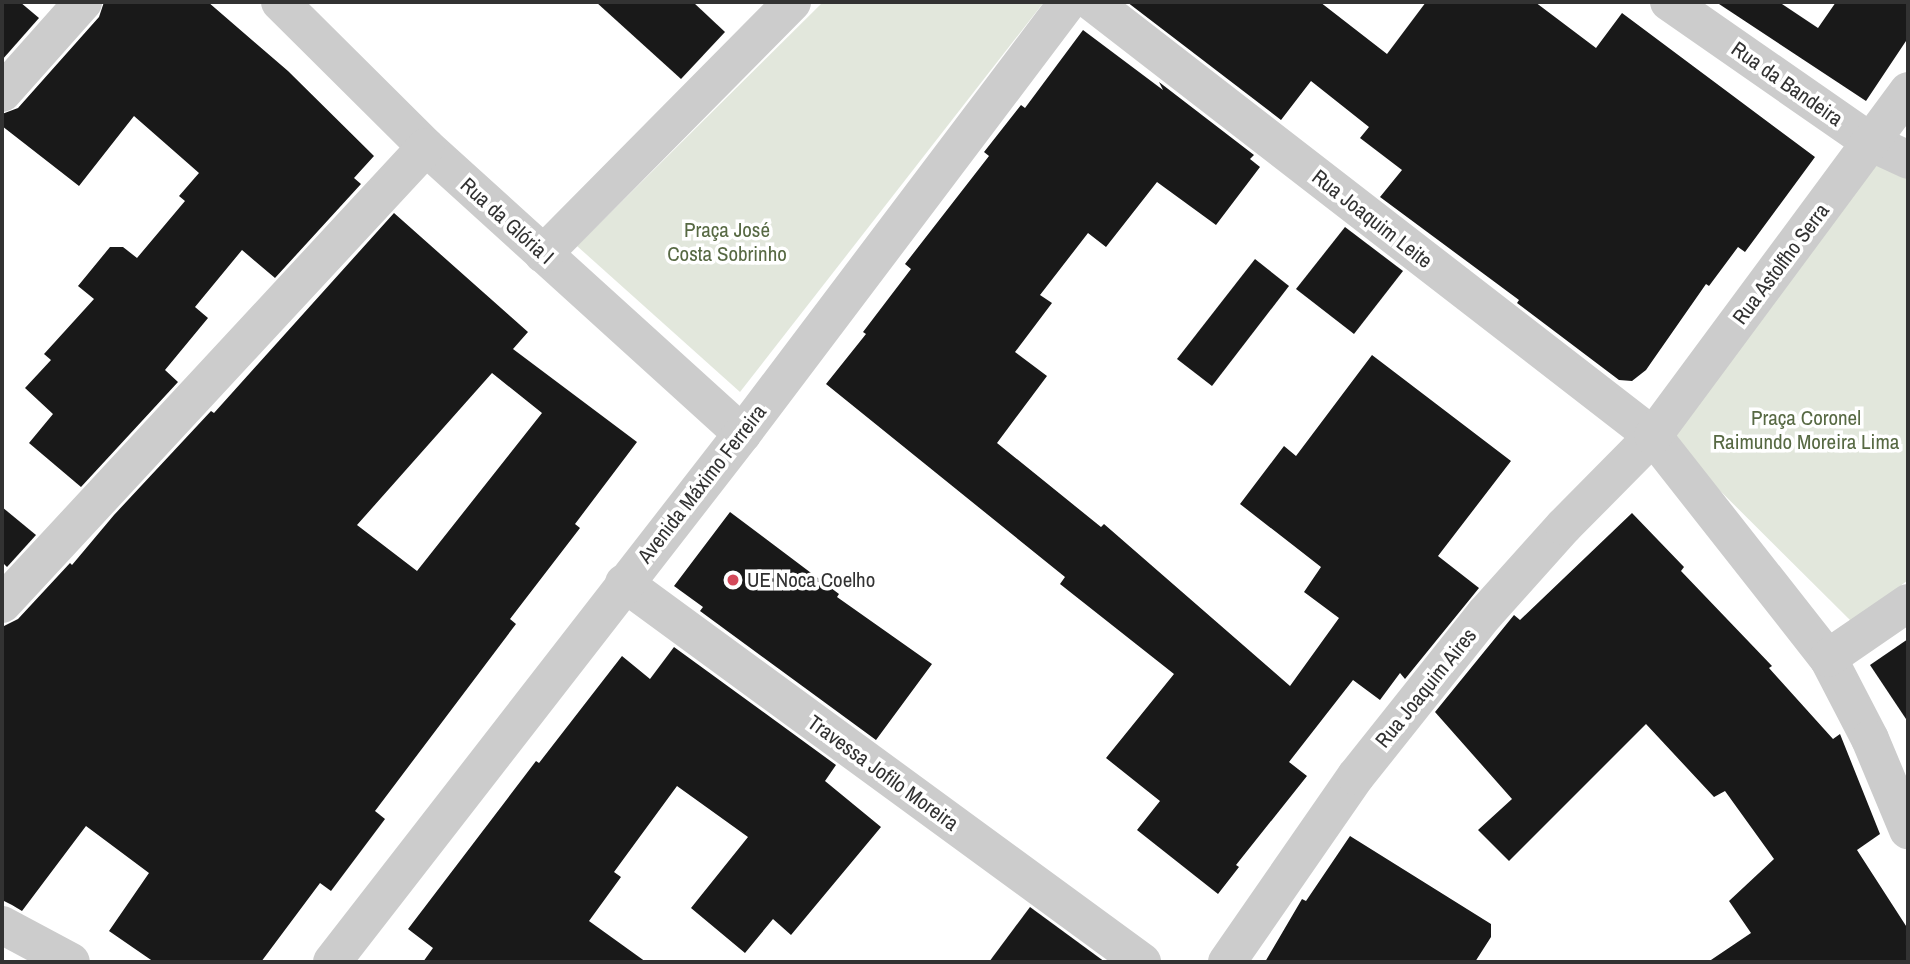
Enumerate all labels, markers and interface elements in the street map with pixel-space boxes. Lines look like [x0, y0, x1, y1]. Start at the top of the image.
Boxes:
street label: Rua da Bandeira [1726, 36, 1848, 132]
street label: Rua Joaquim Leite [1307, 164, 1437, 274]
street label: Rua da Glória I [455, 173, 559, 269]
street label: Rua Astolfho Serra [1727, 198, 1835, 330]
park label: Praça José Costa Sobrinho [667, 217, 787, 267]
street label: Avenida Máximo Ferreira [632, 400, 772, 568]
park label: Praça Coronel Raimundo Moreira Lima [1713, 405, 1899, 455]
place label: UE Noca Coelho [747, 567, 875, 593]
marker: UE Noca Coelho [725, 572, 741, 588]
street label: Rua Joaquim Aires [1370, 623, 1482, 753]
street label: Travessa Jofilo Moreira [803, 710, 963, 836]

